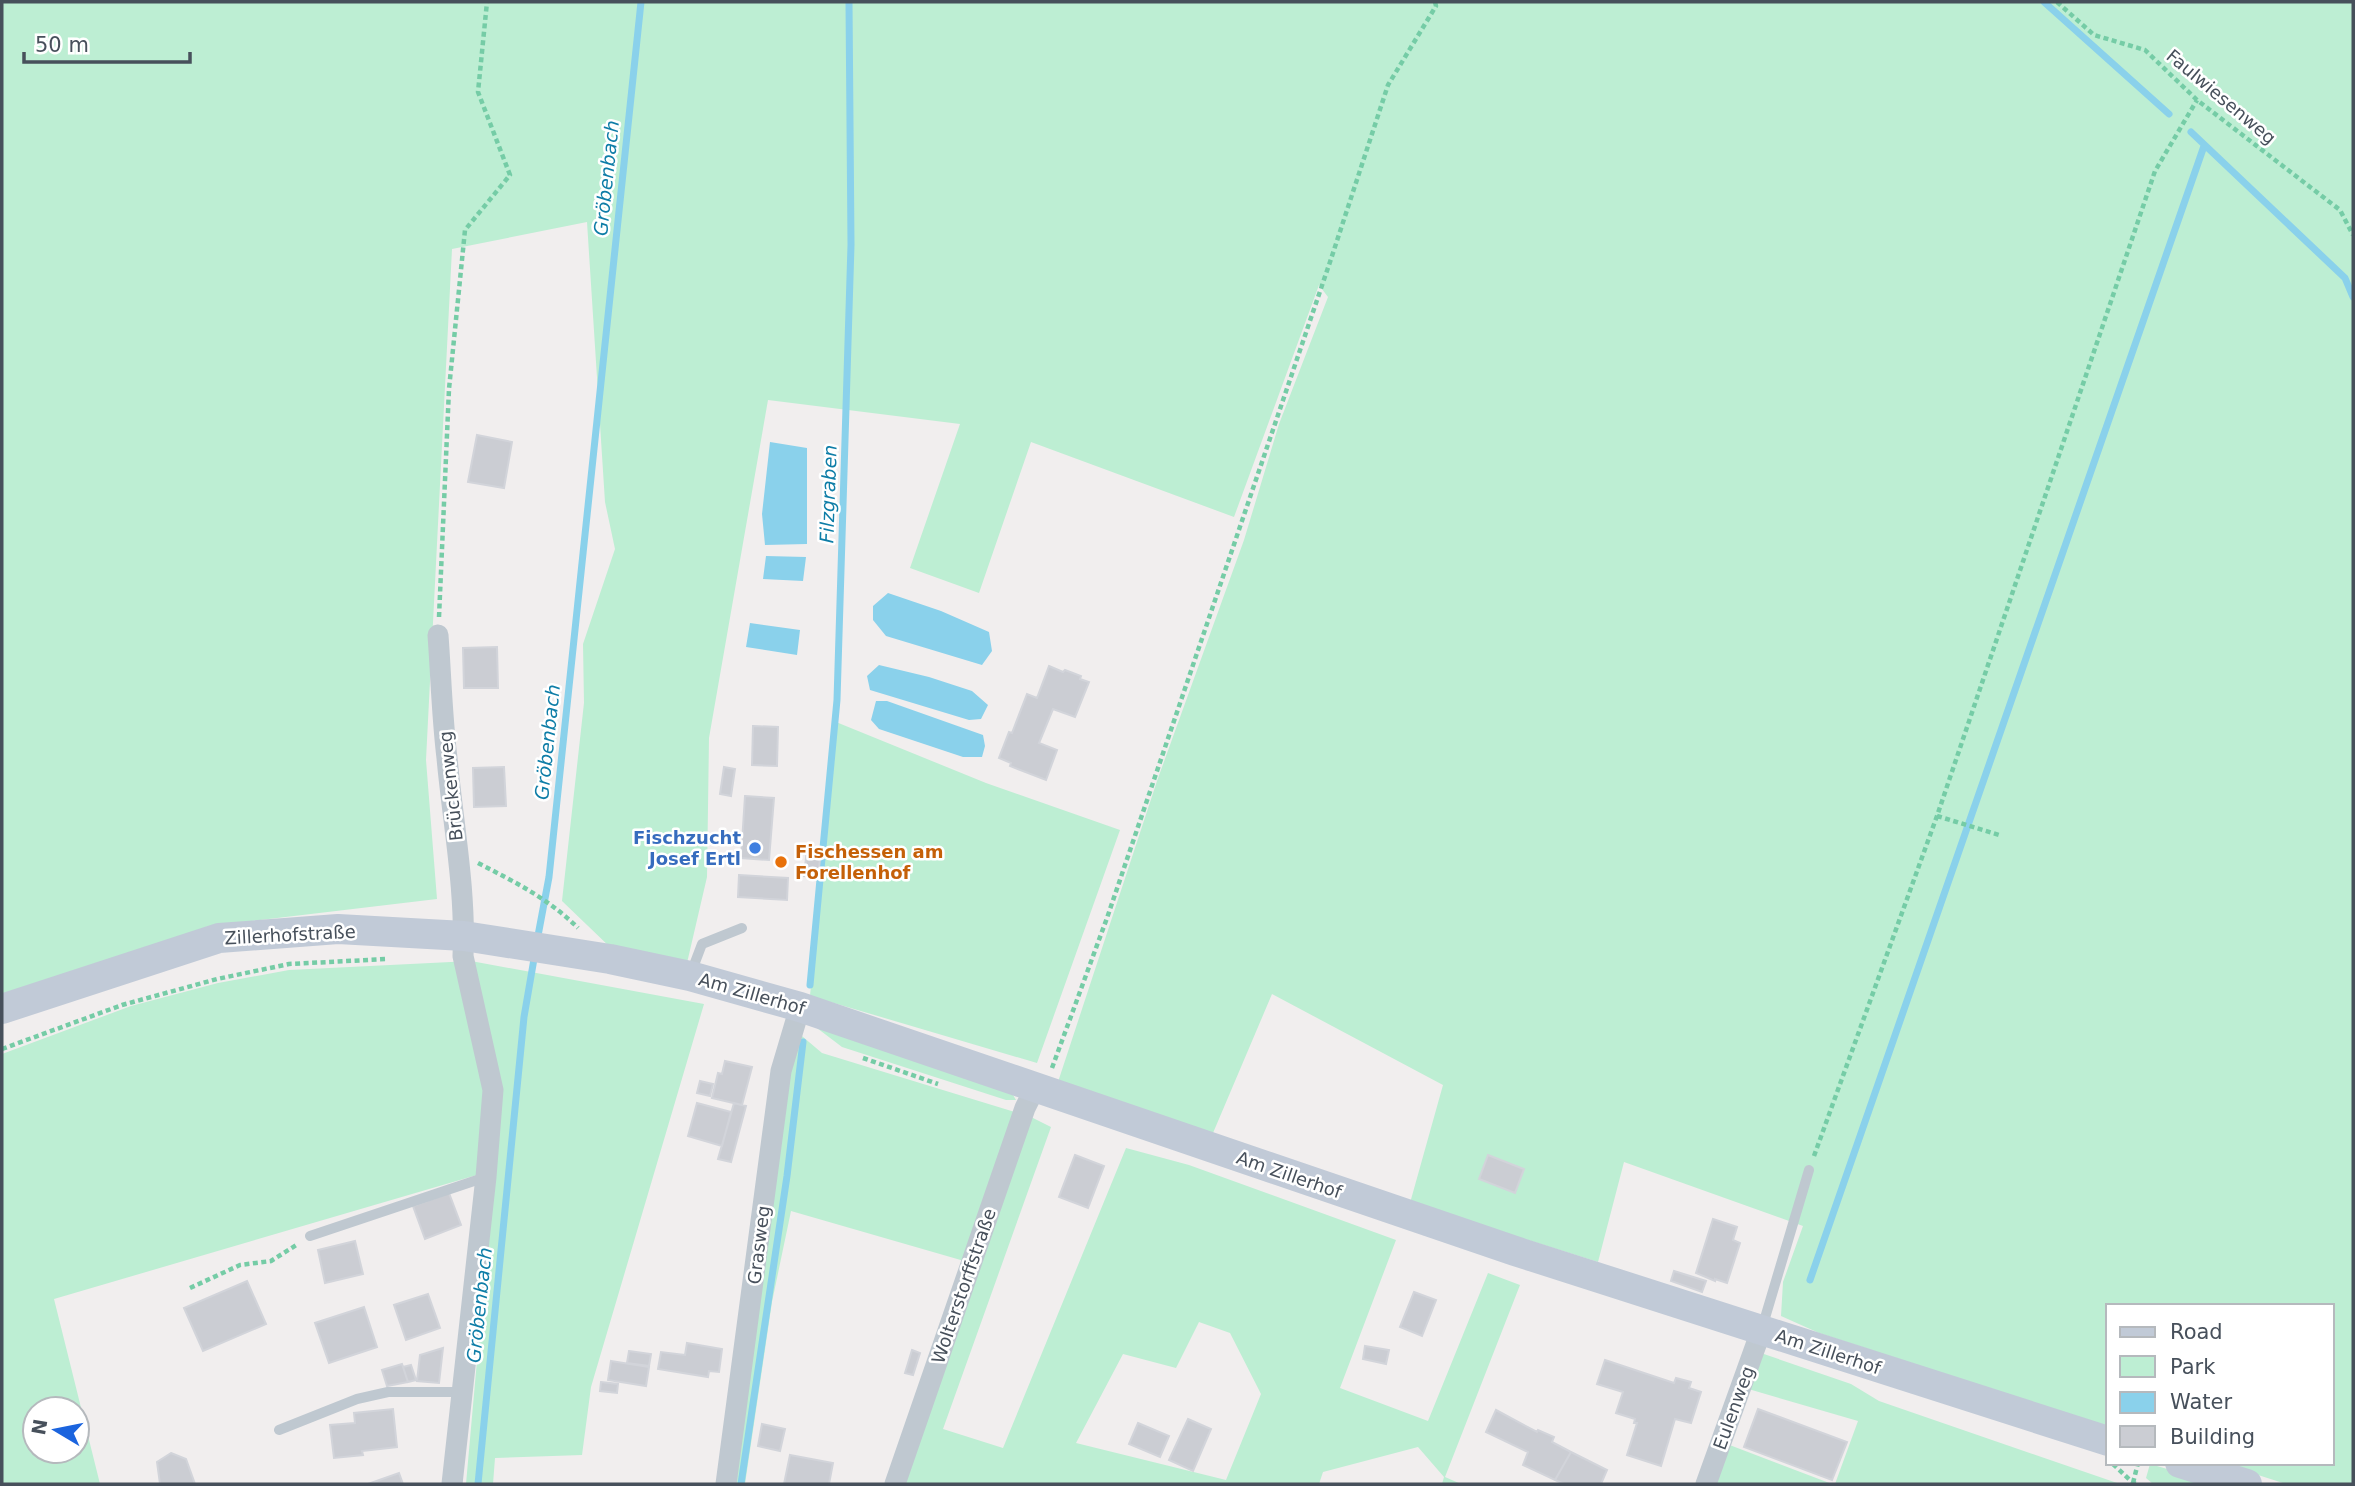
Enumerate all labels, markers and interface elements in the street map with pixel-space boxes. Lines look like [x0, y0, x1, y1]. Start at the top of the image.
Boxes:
scale bar [24, 21, 191, 65]
text: 50 m [35, 33, 89, 57]
street label: Faulwiesenweg [2162, 45, 2280, 148]
water label: Gröbenbach [589, 119, 623, 237]
water label: Filzgraben [815, 444, 841, 544]
water label: Gröbenbach [530, 683, 564, 801]
street label: Brückenweg [434, 730, 467, 842]
place label: Fischzucht Josef Ertl [633, 827, 741, 869]
marker: Fischzucht Josef Ertl [747, 840, 763, 856]
place label: Fischessen am Forellenhof [795, 841, 944, 883]
marker: Fischessen am Forellenhof [773, 854, 789, 870]
street label: Zillerhofstraße [224, 921, 356, 948]
street label: Am Zillerhof [696, 968, 808, 1019]
street label: Am Zillerhof [1234, 1147, 1345, 1203]
street label: Grasweg [743, 1204, 774, 1285]
street label: Wolterstorffstraße [927, 1205, 1000, 1366]
water label: Gröbenbach [462, 1246, 496, 1364]
legend [2106, 1304, 2334, 1465]
text: Road [2170, 1320, 2223, 1344]
street label: Am Zillerhof [1773, 1325, 1884, 1379]
text: Park [2170, 1355, 2216, 1379]
street label: Eulenweg [1709, 1363, 1758, 1453]
text: Water [2170, 1390, 2232, 1414]
north arrow [21, 1395, 91, 1465]
text: N [27, 1417, 51, 1437]
text: Building [2170, 1425, 2255, 1449]

